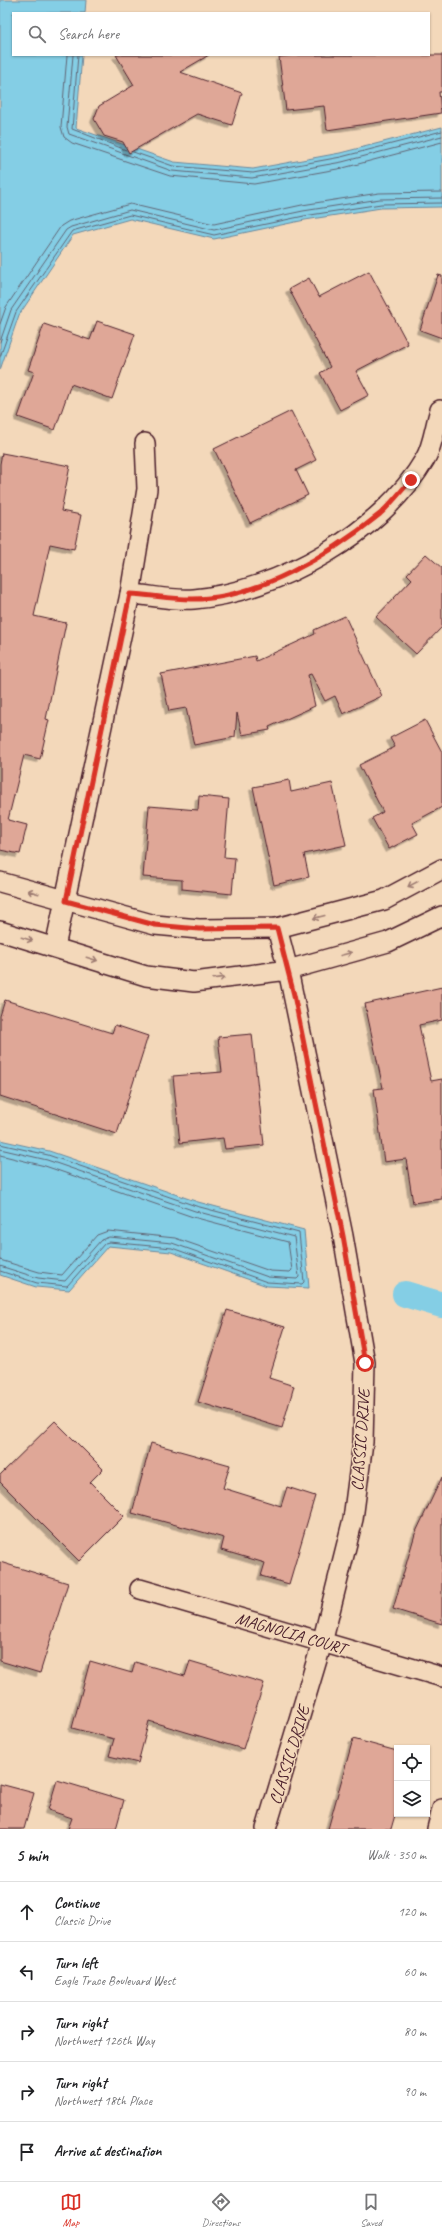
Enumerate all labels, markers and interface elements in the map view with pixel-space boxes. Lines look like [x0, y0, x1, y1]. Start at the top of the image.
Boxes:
search box [12, 12, 430, 56]
icon: search [26, 23, 48, 45]
text: Search here [58, 25, 119, 44]
route end [402, 471, 420, 489]
one-way arrow [407, 881, 419, 888]
one-way arrow [27, 888, 40, 895]
one-way arrow [313, 913, 326, 921]
one-way arrow [21, 936, 34, 943]
one-way arrow [339, 950, 352, 957]
one-way arrow [85, 956, 98, 963]
one-way arrow [212, 975, 225, 982]
route start [356, 1354, 374, 1372]
street label: CLASSIC DRIVE [346, 1386, 375, 1492]
street label: MAGNOLIA COURT [233, 1608, 352, 1660]
street label: CLASSIC DRIVE [265, 1701, 315, 1807]
map controls [394, 1745, 430, 1817]
button: locate [394, 1745, 430, 1781]
button: layers [394, 1781, 430, 1817]
text: 5 min [16, 1845, 48, 1866]
text: Walk · 350 m [367, 1847, 426, 1863]
text: Continue [54, 1894, 99, 1913]
icon: ahead [16, 1901, 38, 1923]
text: 120 m [398, 1904, 426, 1920]
text: Classic Drive [54, 1913, 110, 1929]
text: Turn left [54, 1954, 97, 1973]
icon: left [16, 1961, 38, 1983]
text: 60 m [404, 1964, 426, 1980]
text: Eagle Trace Boulevard West [54, 1973, 175, 1989]
text: Turn right [54, 2014, 107, 2033]
icon: right [16, 2021, 38, 2043]
text: 80 m [404, 2024, 426, 2040]
text: Northwest 126th Way [54, 2033, 154, 2049]
text: Turn right [54, 2074, 107, 2093]
icon: right [16, 2081, 38, 2103]
text: 90 m [404, 2084, 426, 2100]
text: Northwest 18th Place [54, 2093, 152, 2109]
icon: arrive [16, 2141, 38, 2163]
text: Arrive at destination [54, 2142, 161, 2161]
tab: Map [60, 2191, 82, 2229]
tab: Directions [202, 2191, 240, 2229]
tab: Saved [360, 2191, 382, 2229]

